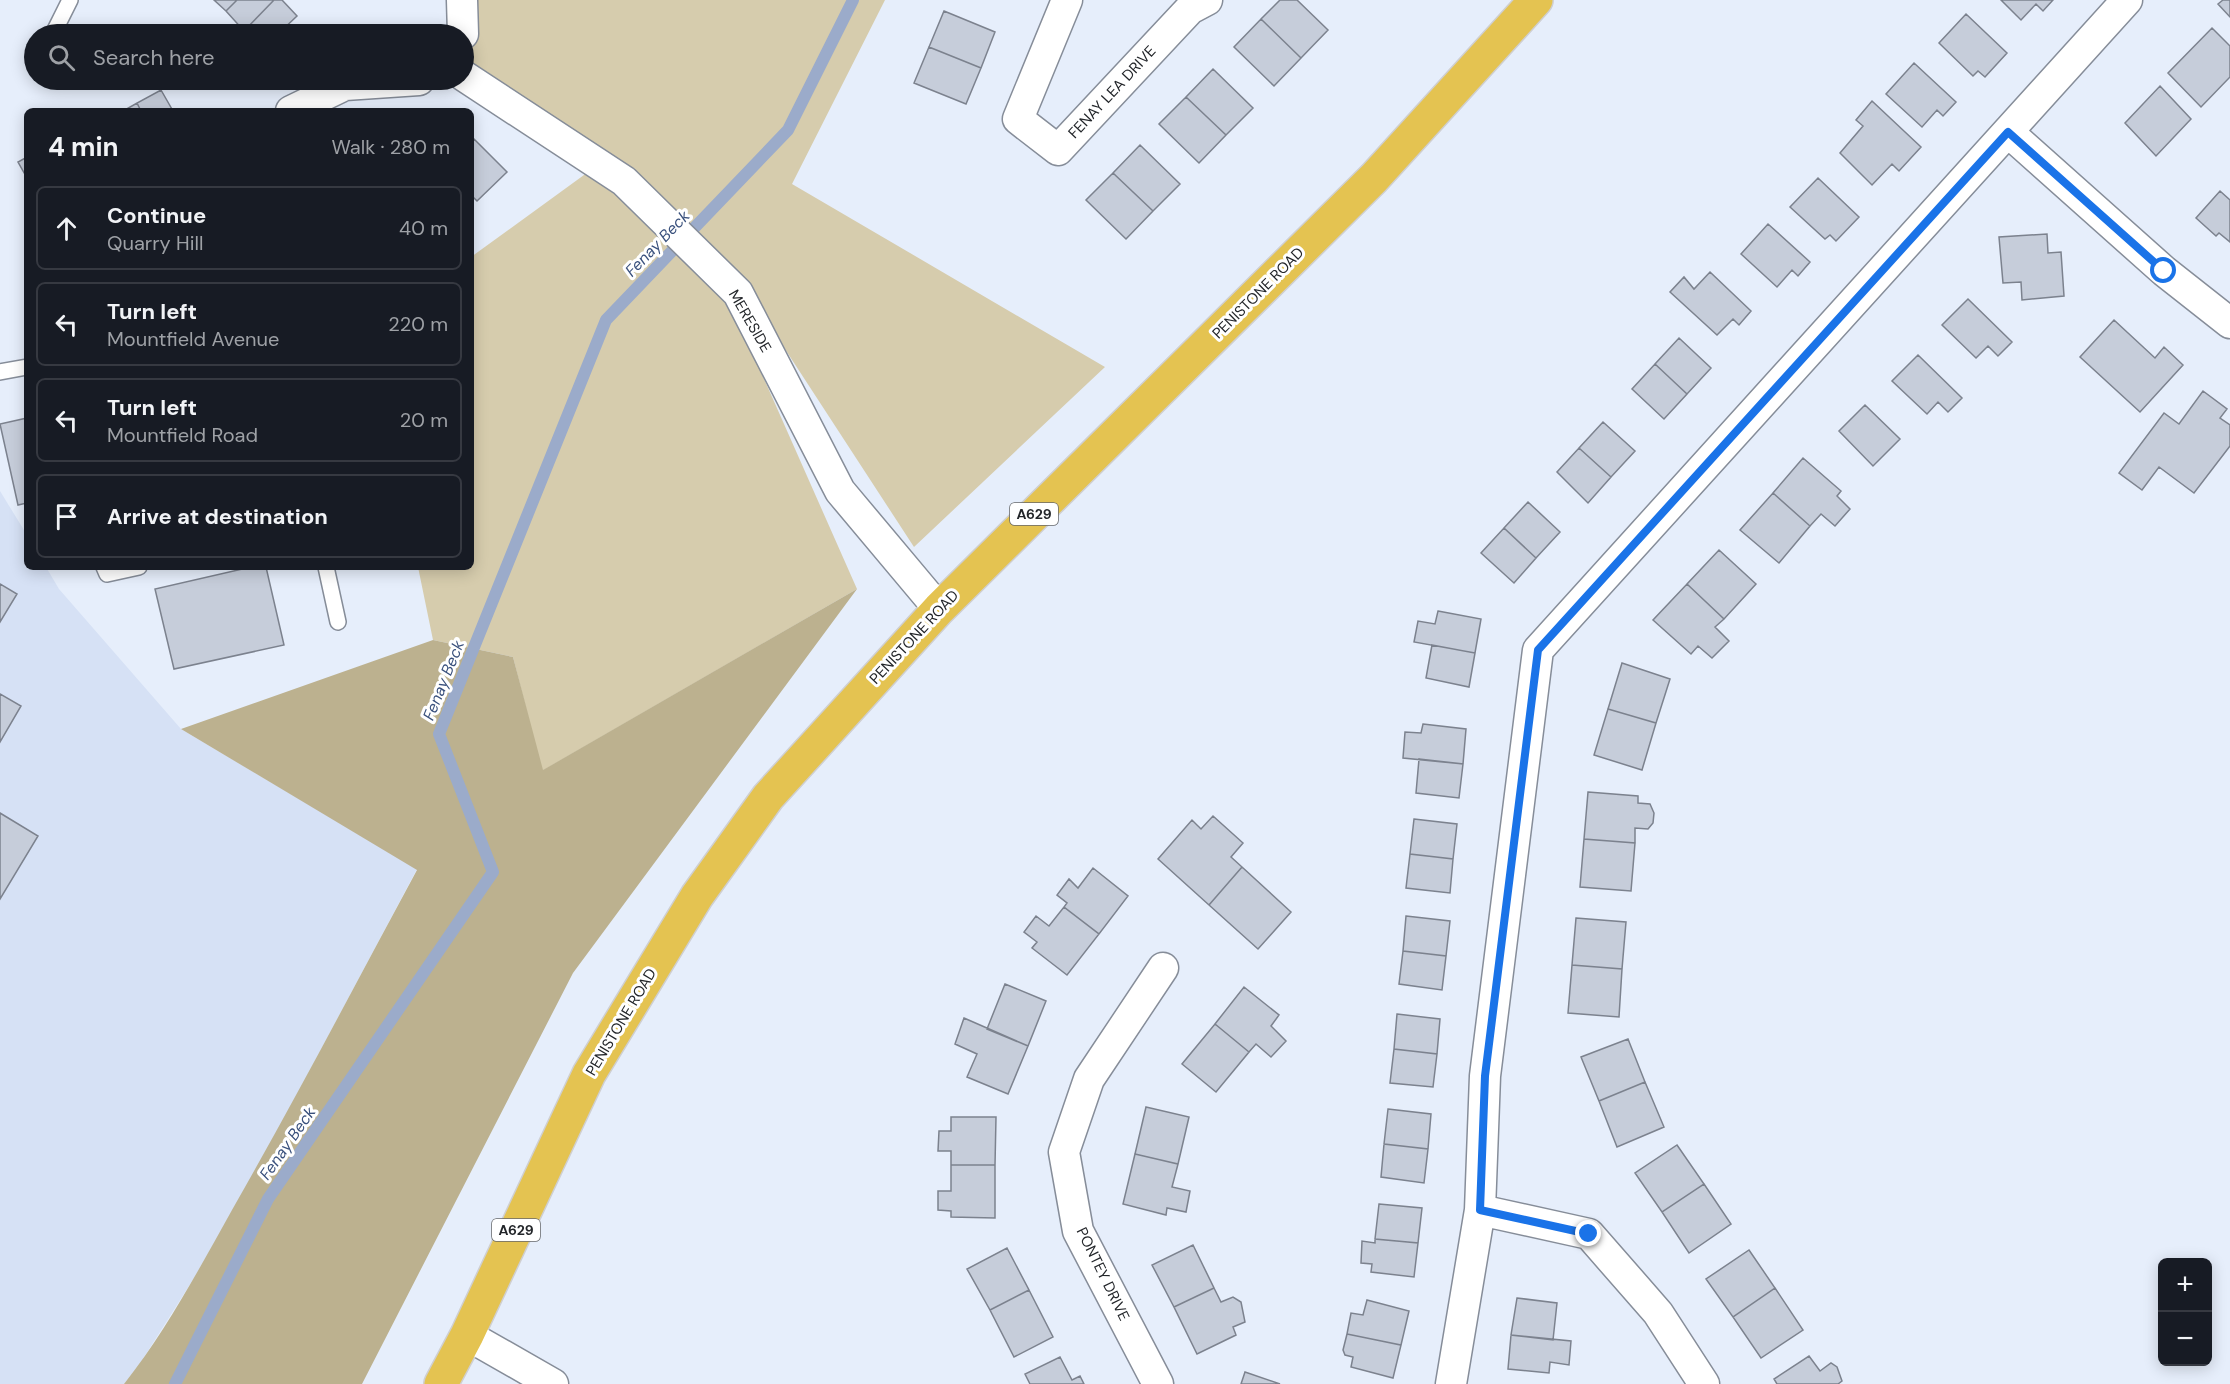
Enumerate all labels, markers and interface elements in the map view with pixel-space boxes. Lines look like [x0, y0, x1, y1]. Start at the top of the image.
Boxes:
search box [24, 24, 474, 90]
icon: search [45, 41, 78, 74]
street label: FENAY LEA DRIVE [1064, 41, 1160, 143]
text: Search here [93, 43, 214, 72]
text: 4 min [48, 130, 119, 164]
text: Walk · 280 m [331, 134, 450, 160]
text: Continue [107, 201, 206, 230]
water label: Fenay Beck [620, 205, 695, 281]
icon: ahead [50, 212, 83, 245]
text: 40 m [399, 215, 448, 241]
text: Quarry Hill [107, 230, 203, 256]
street label: PENISTONE ROAD [1208, 243, 1308, 343]
route start [2150, 257, 2176, 283]
street label: MERESIDE [724, 286, 776, 356]
text: Turn left [107, 297, 197, 326]
icon: left [50, 308, 83, 341]
text: 220 m [388, 311, 448, 337]
text: Mountfield Avenue [107, 326, 279, 352]
text: Turn left [107, 393, 197, 422]
icon: left [50, 404, 83, 437]
text: 20 m [400, 407, 448, 433]
text: Mountfield Road [107, 422, 258, 448]
icon: arrive [50, 500, 83, 533]
text: Arrive at destination [107, 502, 328, 531]
road number: A629 [1010, 503, 1058, 525]
street label: PENISTONE ROAD [865, 586, 963, 688]
water label: Fenay Beck [418, 636, 469, 723]
street label: PENISTONE ROAD [581, 965, 661, 1079]
water label: Fenay Beck [255, 1102, 321, 1184]
road number: A629 [492, 1219, 540, 1241]
route end [1575, 1220, 1601, 1246]
street label: PONTEY DRIVE [1072, 1224, 1134, 1324]
map controls [2158, 1258, 2212, 1366]
button: + [2158, 1258, 2212, 1312]
button: − [2158, 1312, 2212, 1366]

